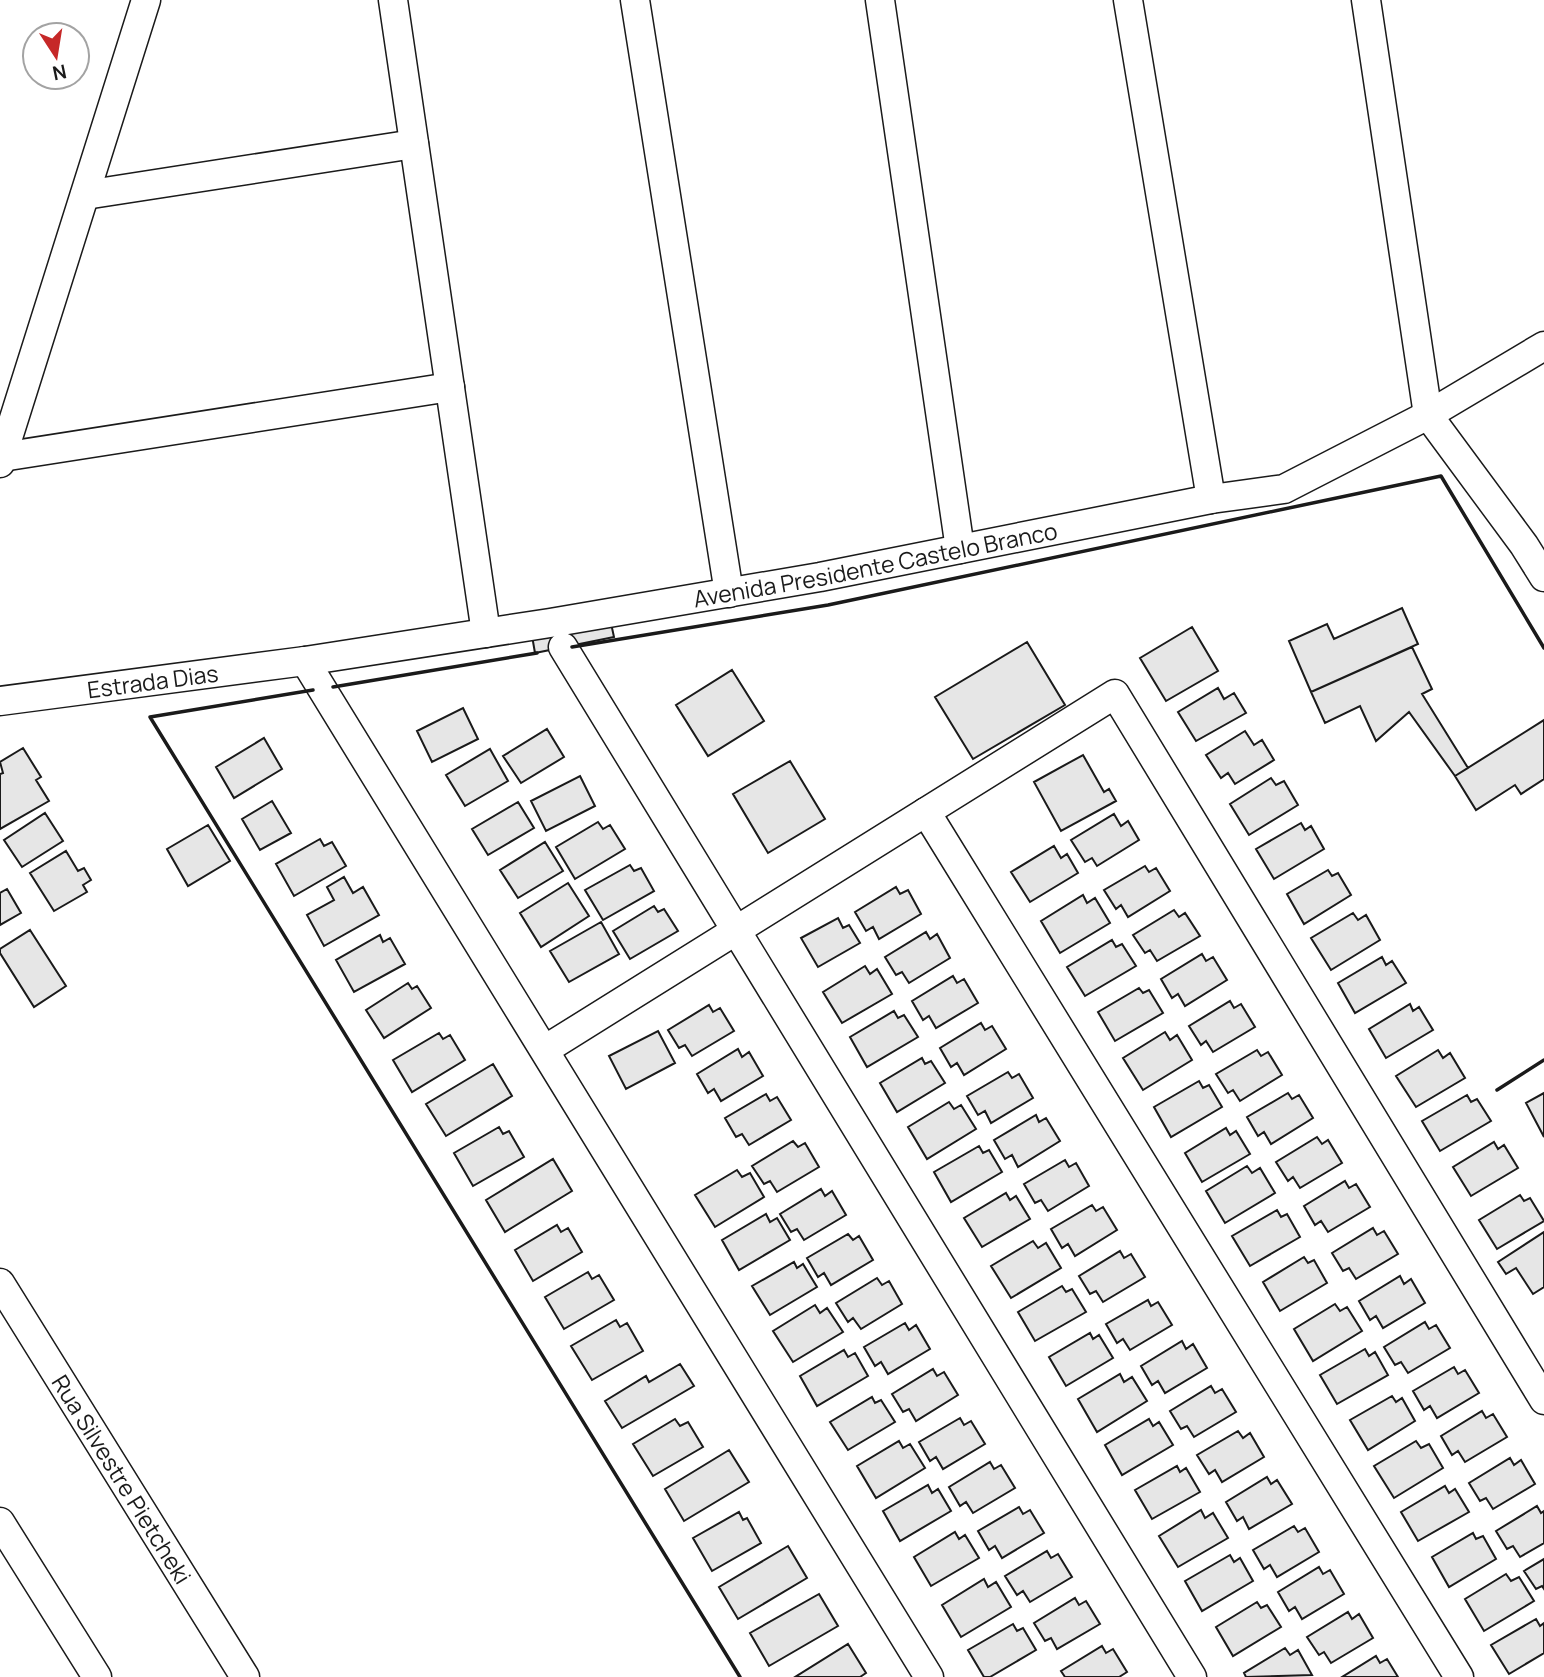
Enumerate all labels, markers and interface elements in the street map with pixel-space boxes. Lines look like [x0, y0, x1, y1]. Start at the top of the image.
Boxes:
north arrow [21, 21, 91, 91]
text: N [50, 58, 69, 87]
street label: Avenida Presidente Castelo Branco [691, 514, 1060, 614]
street label: Estrada Dias [85, 657, 220, 705]
street label: Rua Silvestre Pietcheki [45, 1368, 199, 1590]

